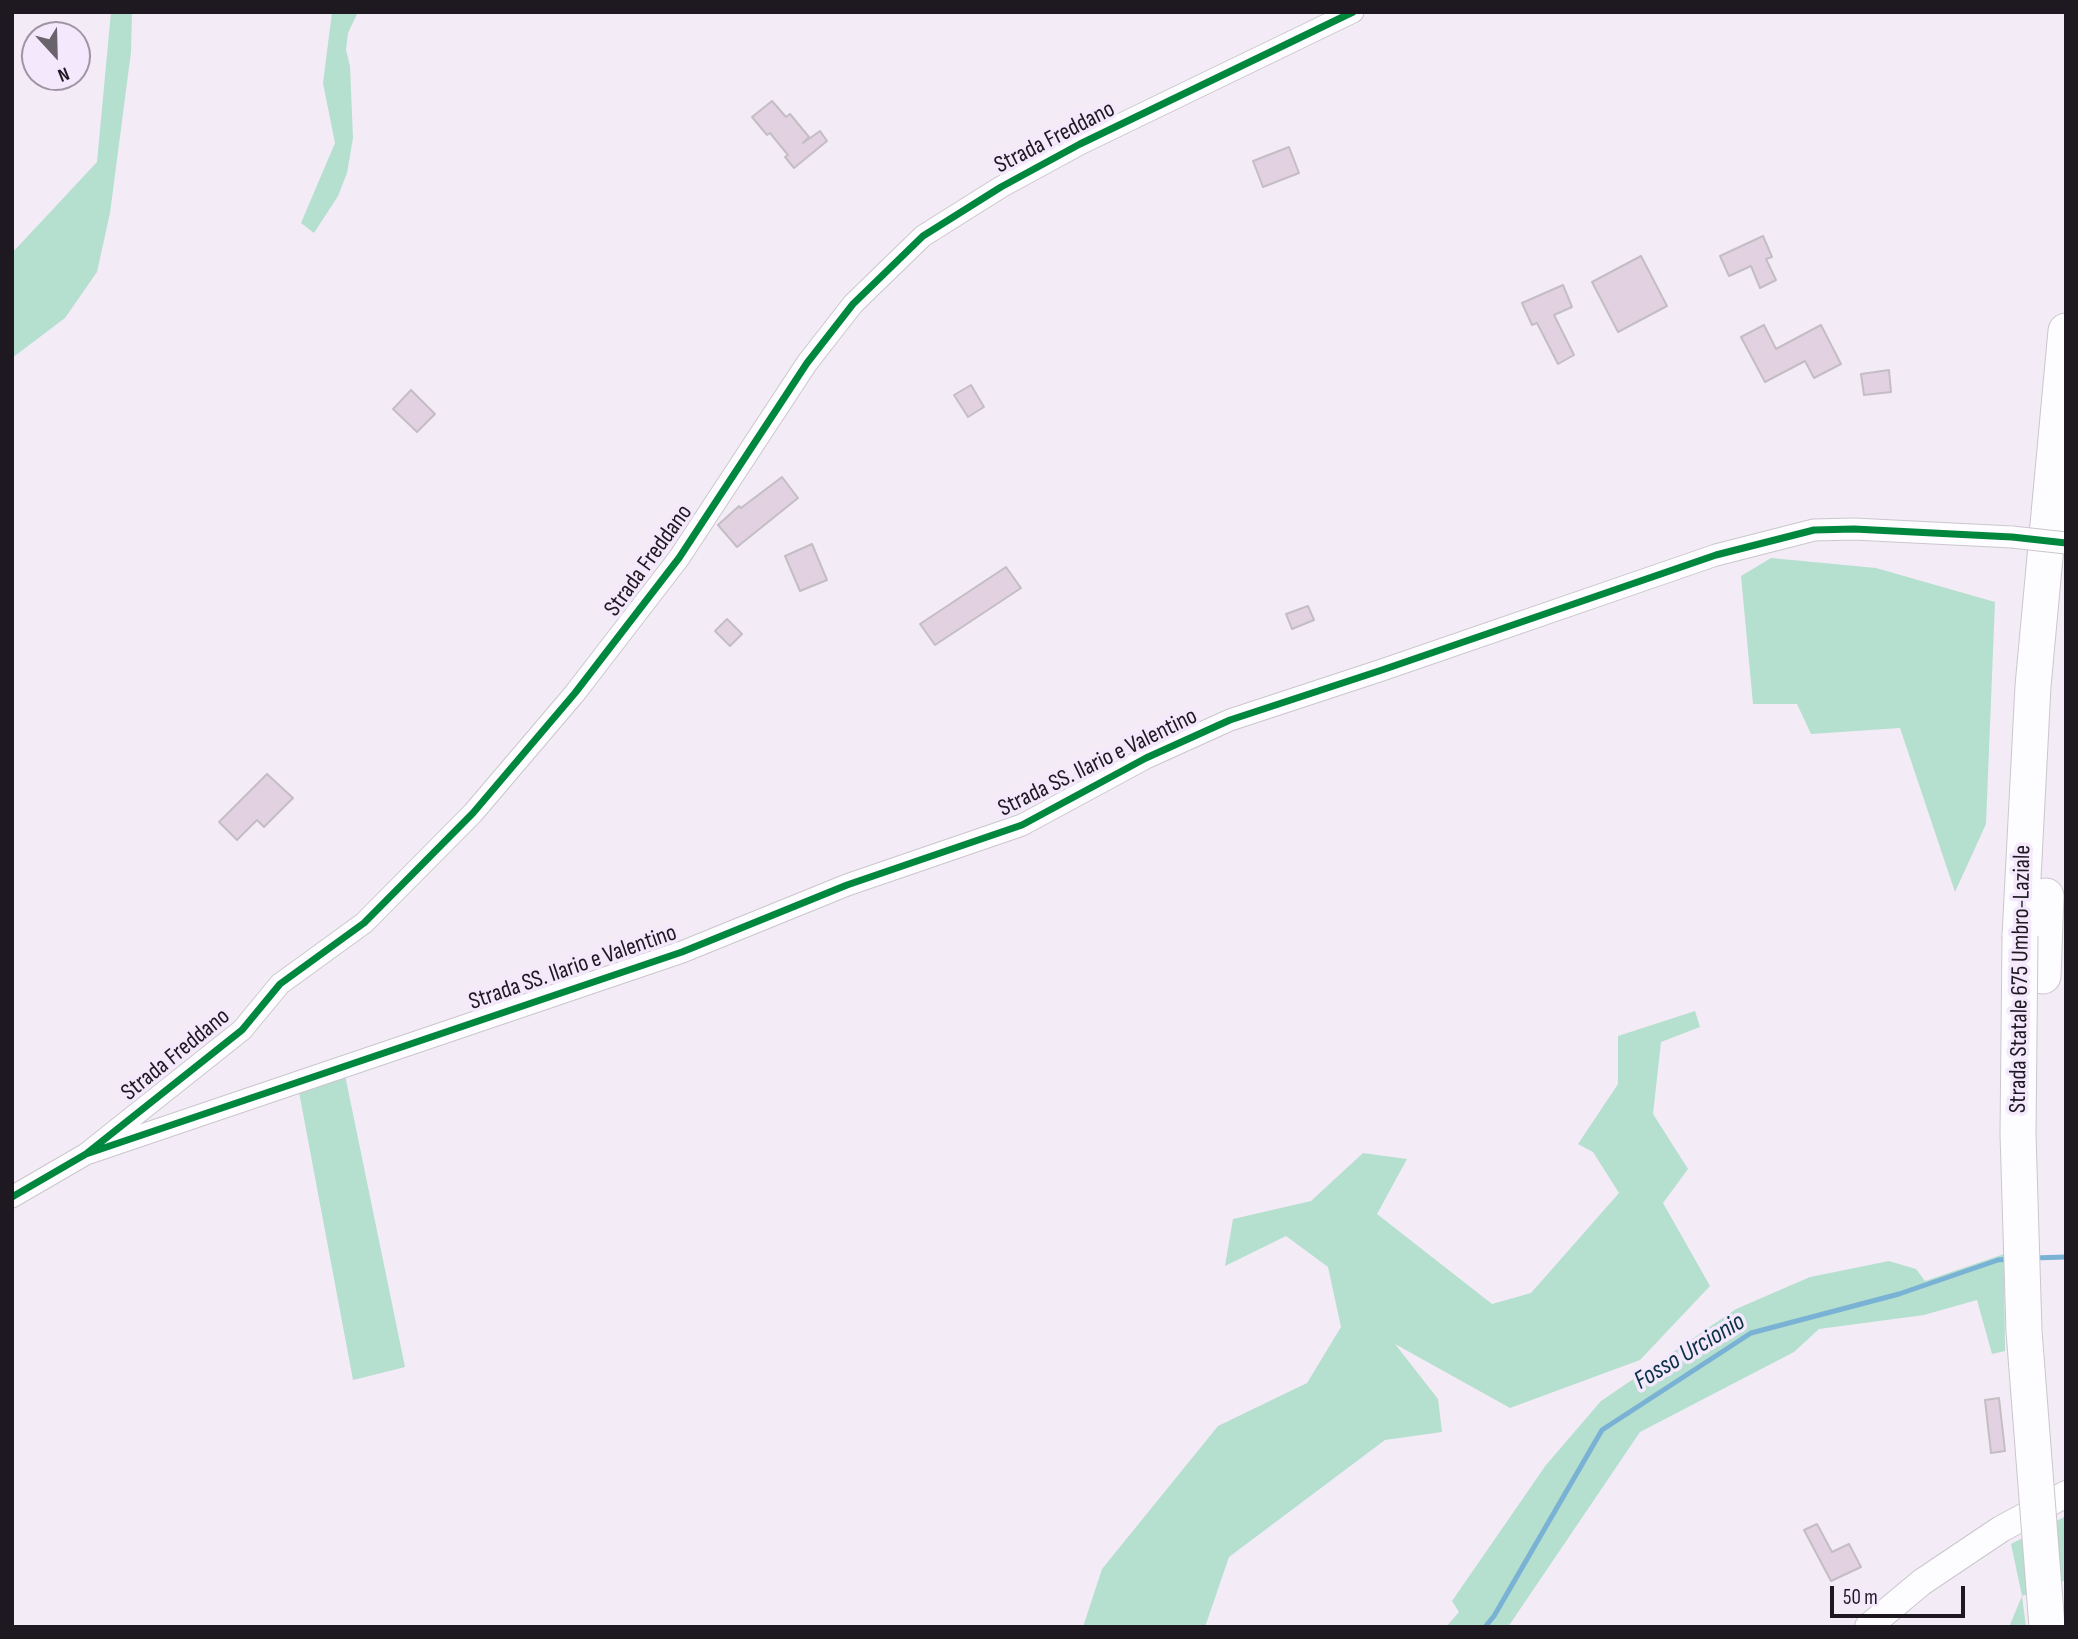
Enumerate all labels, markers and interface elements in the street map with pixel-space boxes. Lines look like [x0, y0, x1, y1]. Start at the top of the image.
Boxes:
north arrow [21, 21, 91, 91]
text: N [54, 62, 72, 87]
street label: Strada Freddano [990, 95, 1120, 181]
street label: Strada Freddano [599, 500, 699, 622]
street label: Strada SS. Ilario e Valentino [994, 702, 1202, 824]
street label: Strada Statale 675 Umbro-Laziale [2004, 845, 2038, 1113]
street label: Strada SS. Ilario e Valentino [465, 919, 681, 1017]
street label: Strada Freddano [116, 1003, 236, 1107]
water label: Fosso Urcionio [1629, 1307, 1751, 1397]
scale bar [1833, 1572, 1968, 1616]
text: 50 m [1843, 1585, 1878, 1610]

